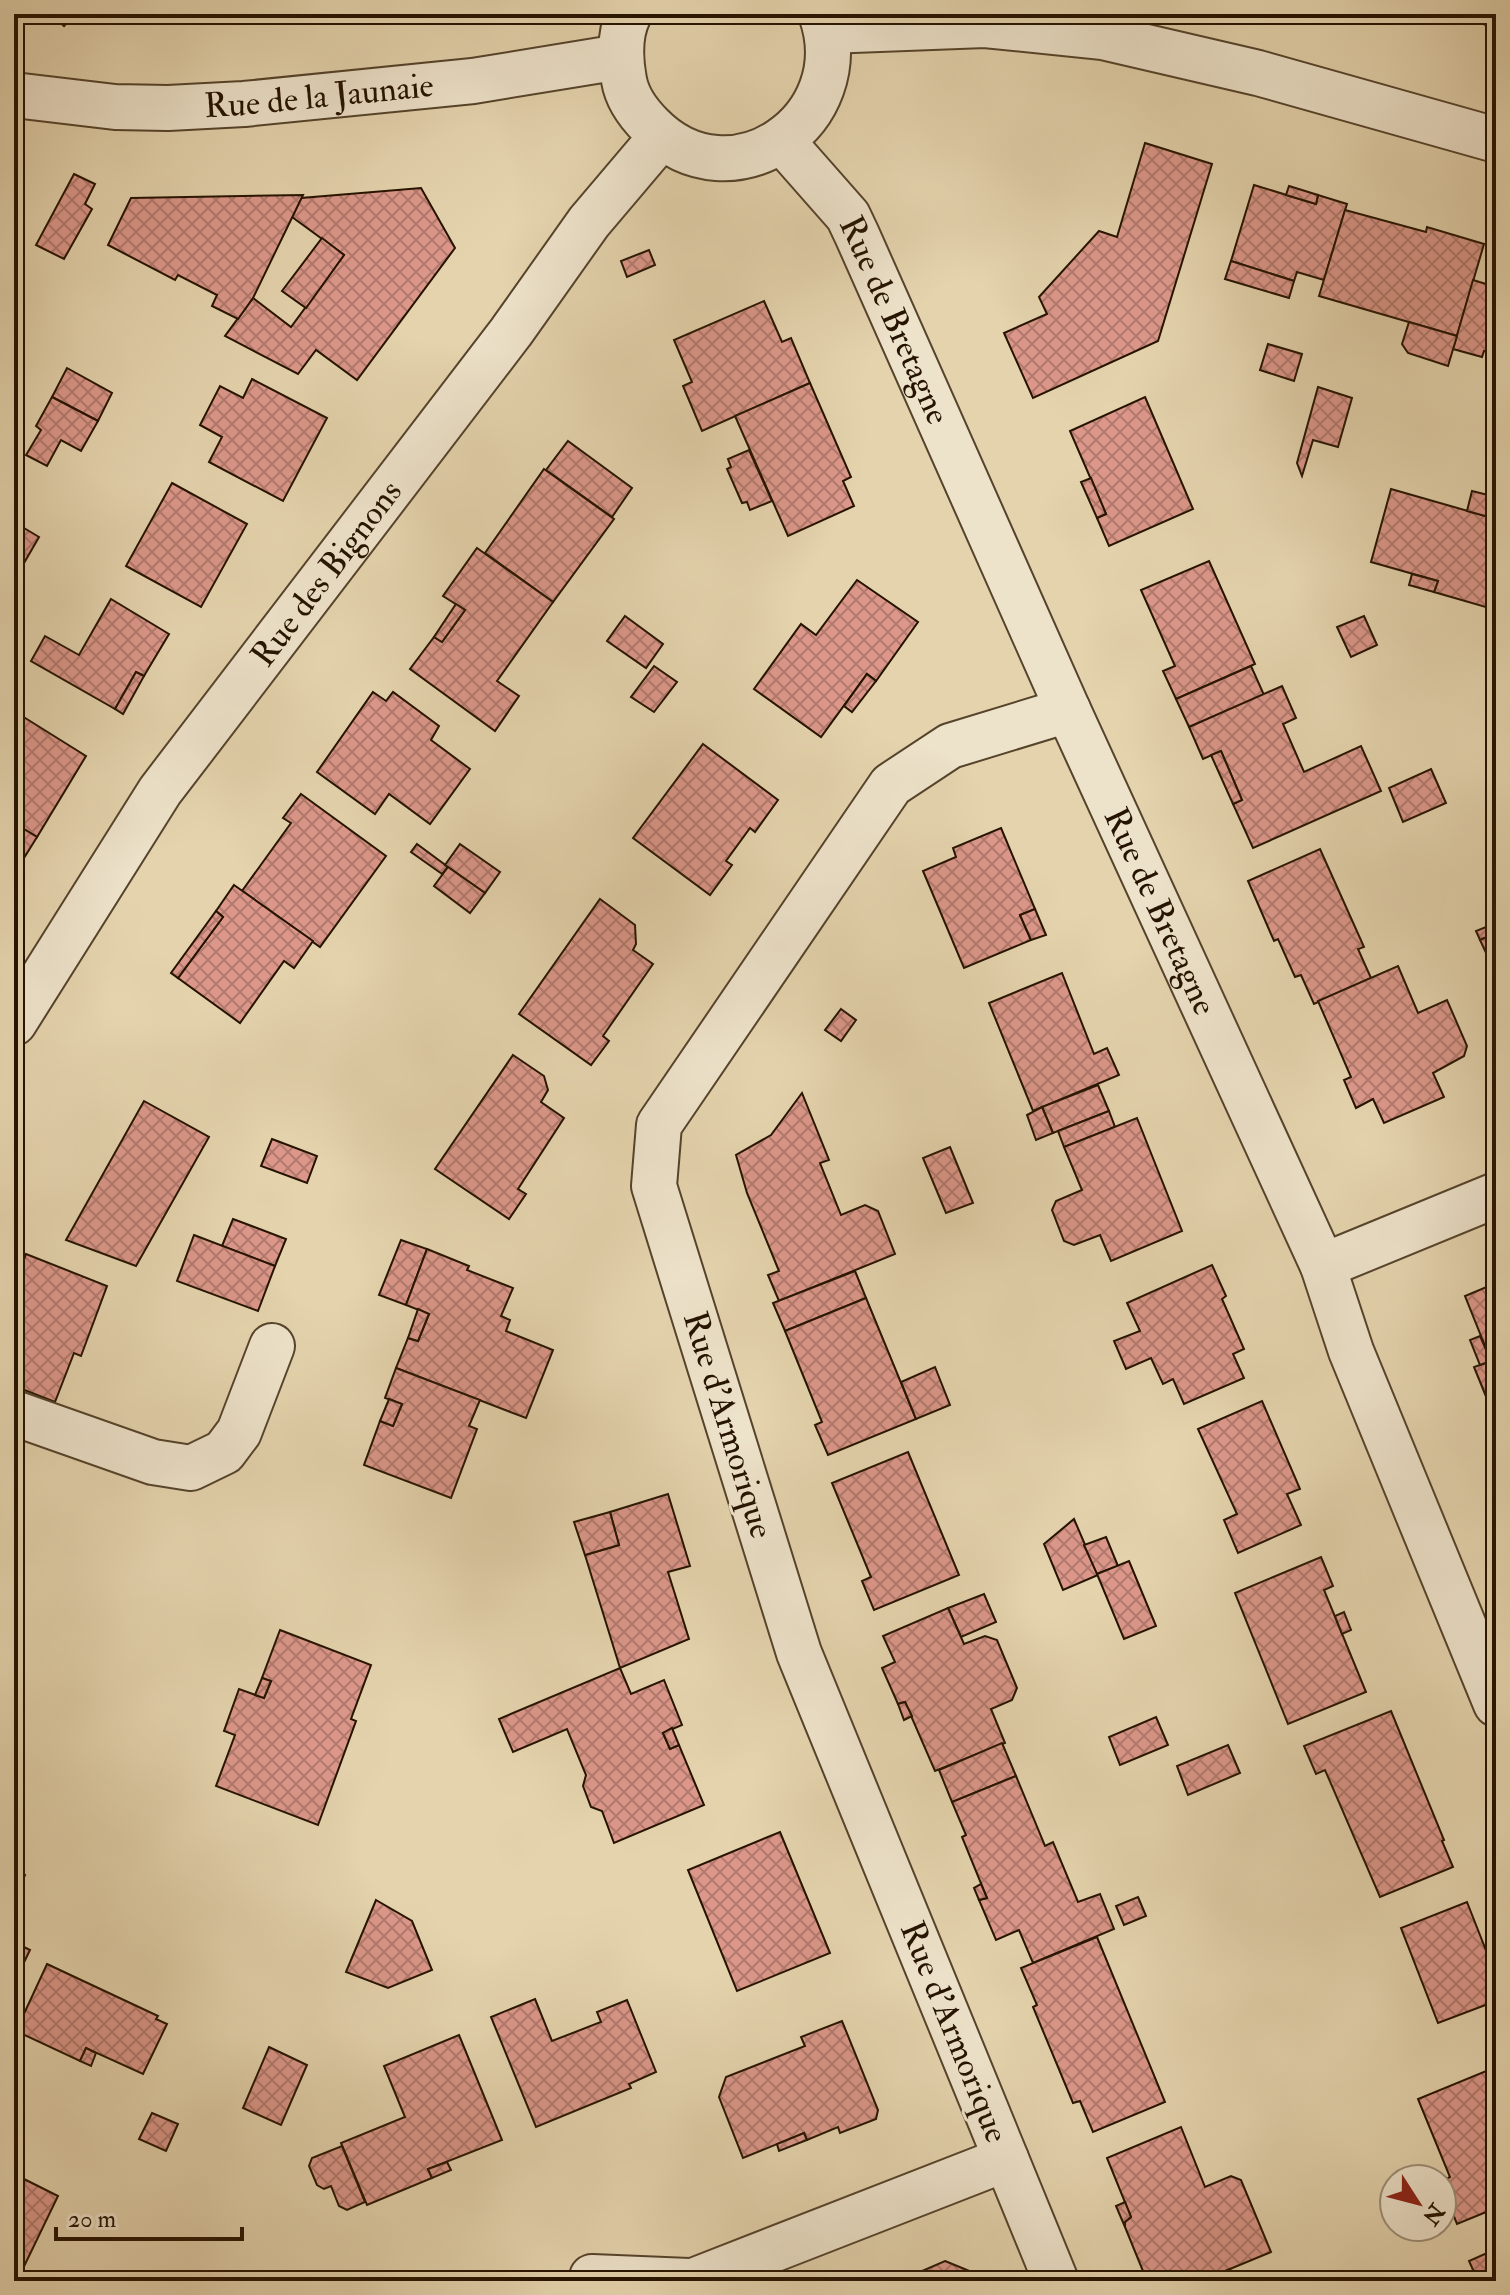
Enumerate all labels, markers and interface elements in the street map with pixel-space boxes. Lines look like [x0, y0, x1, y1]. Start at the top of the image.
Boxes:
street label: Rue de la Jaunaie [203, 64, 435, 128]
street label: Rue de Bretagne [830, 209, 960, 431]
street label: Rue des Bignons [241, 472, 411, 675]
street label: Rue de Bretagne [1094, 801, 1226, 1022]
street label: Rue d'Armorique [673, 1306, 783, 1544]
street label: Rue d'Armorique [890, 1915, 1018, 2149]
north arrow [1378, 2163, 1458, 2243]
scale bar [56, 2191, 242, 2241]
text: N [1416, 2197, 1451, 2231]
text: 20 m [68, 2204, 117, 2235]

